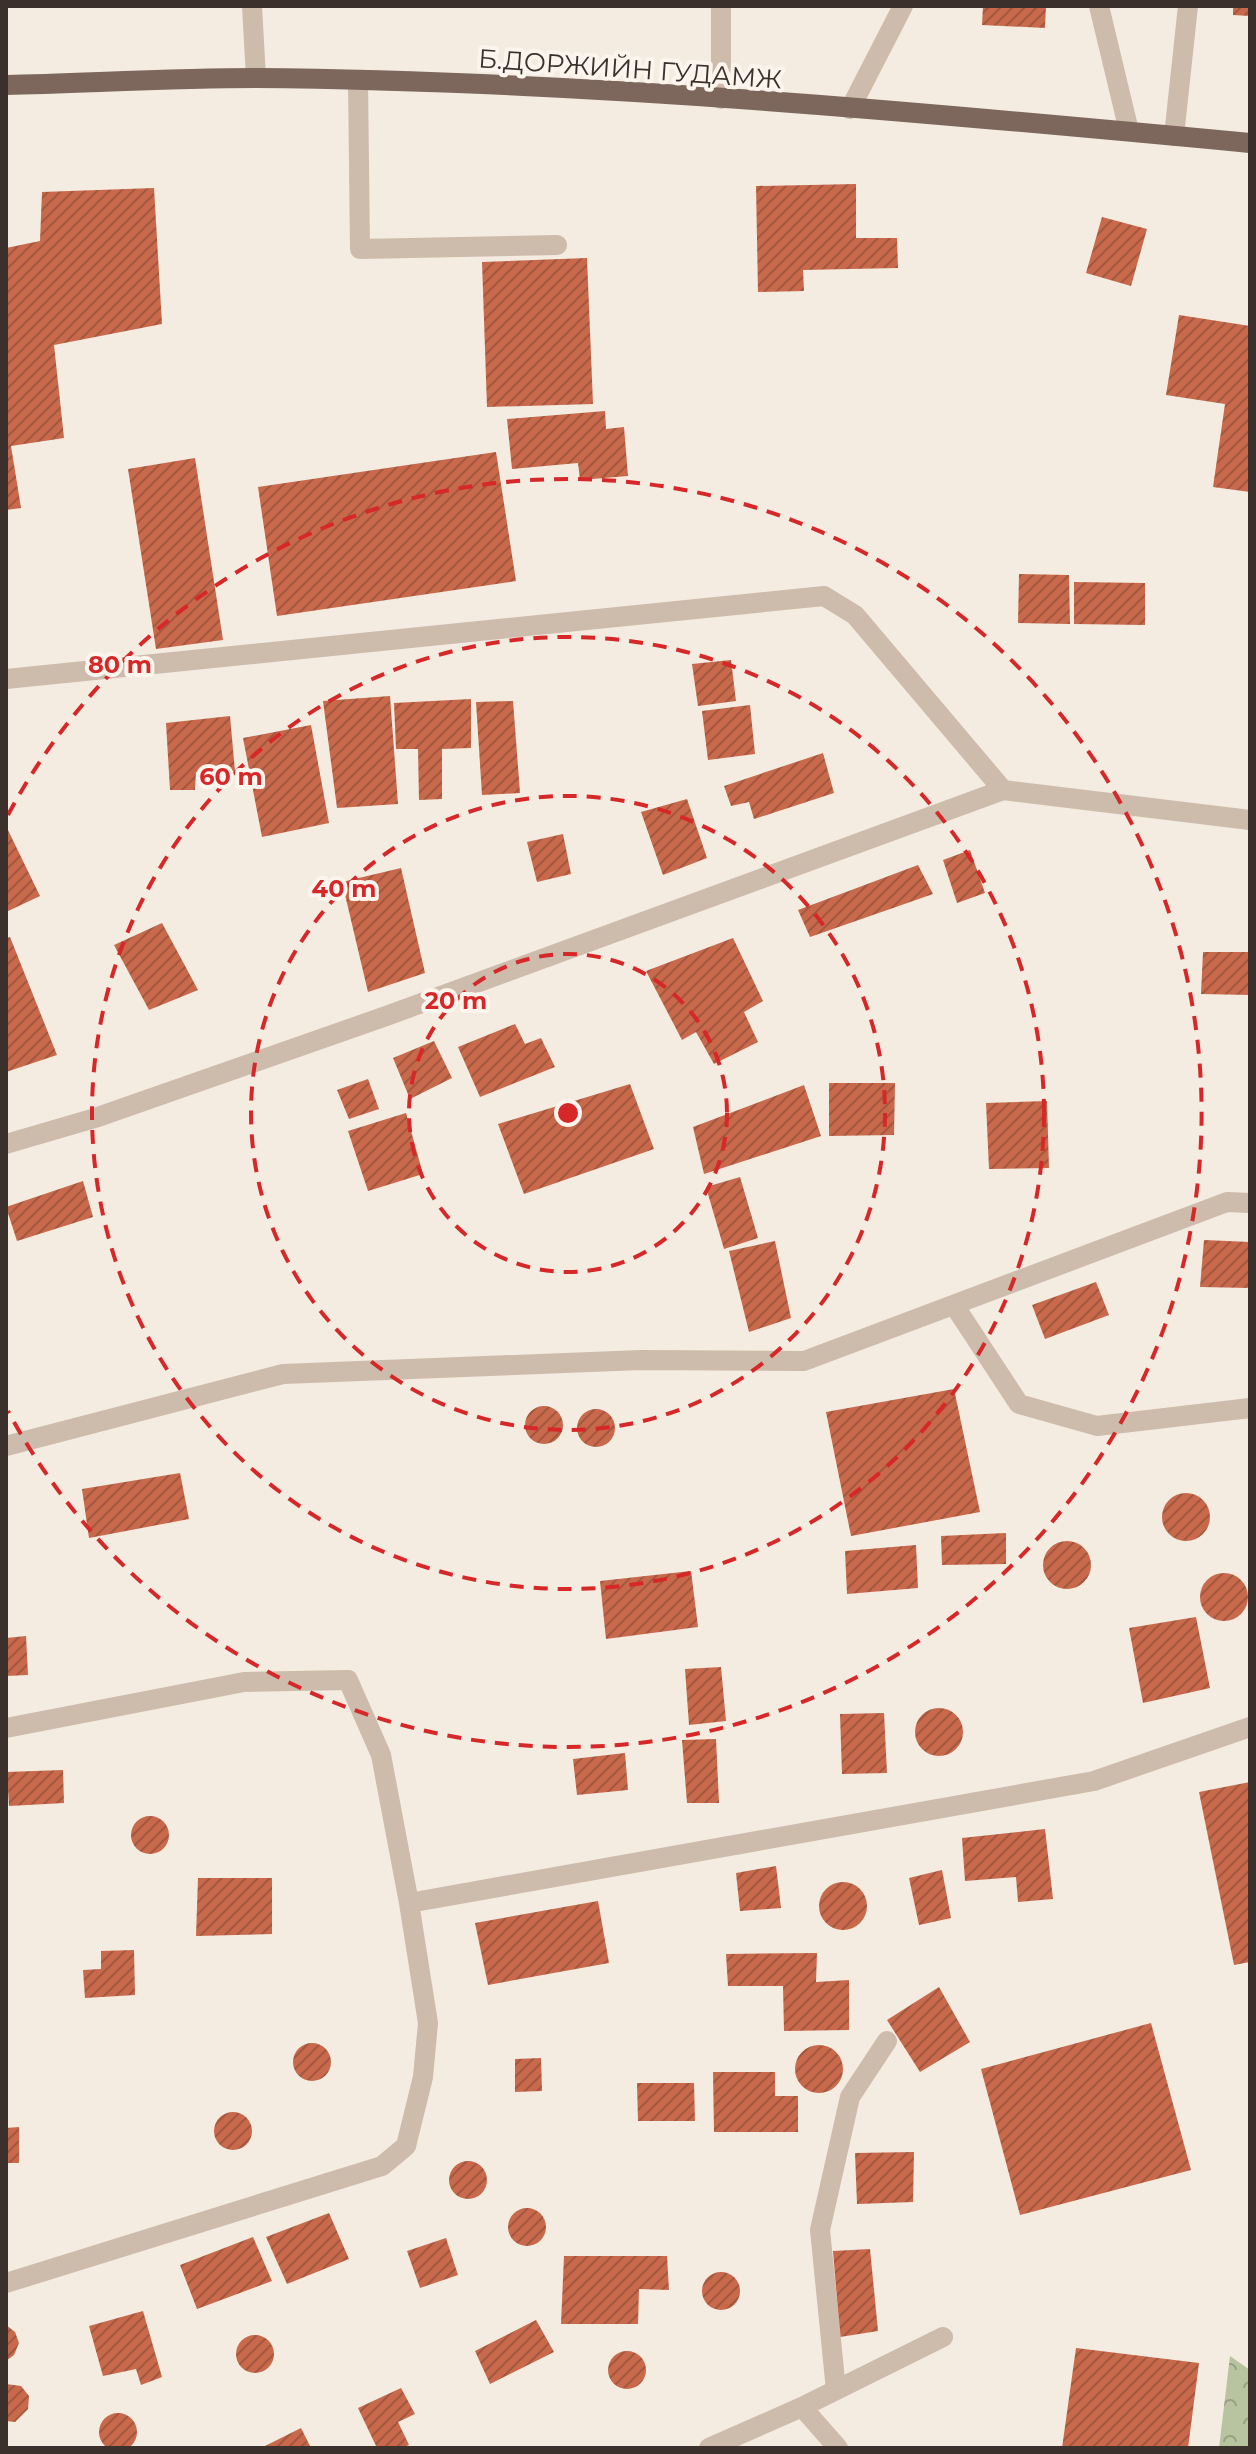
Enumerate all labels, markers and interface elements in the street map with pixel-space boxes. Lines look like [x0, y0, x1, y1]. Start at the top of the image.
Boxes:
street label: Б.ДОРЖИЙН ГУДАМЖ [477, 42, 783, 96]
text: 80 m [88, 650, 152, 679]
text: 60 m [199, 762, 263, 791]
text: 40 m [312, 874, 376, 903]
text: 20 m [425, 986, 487, 1015]
centre of rings [554, 1099, 582, 1127]

